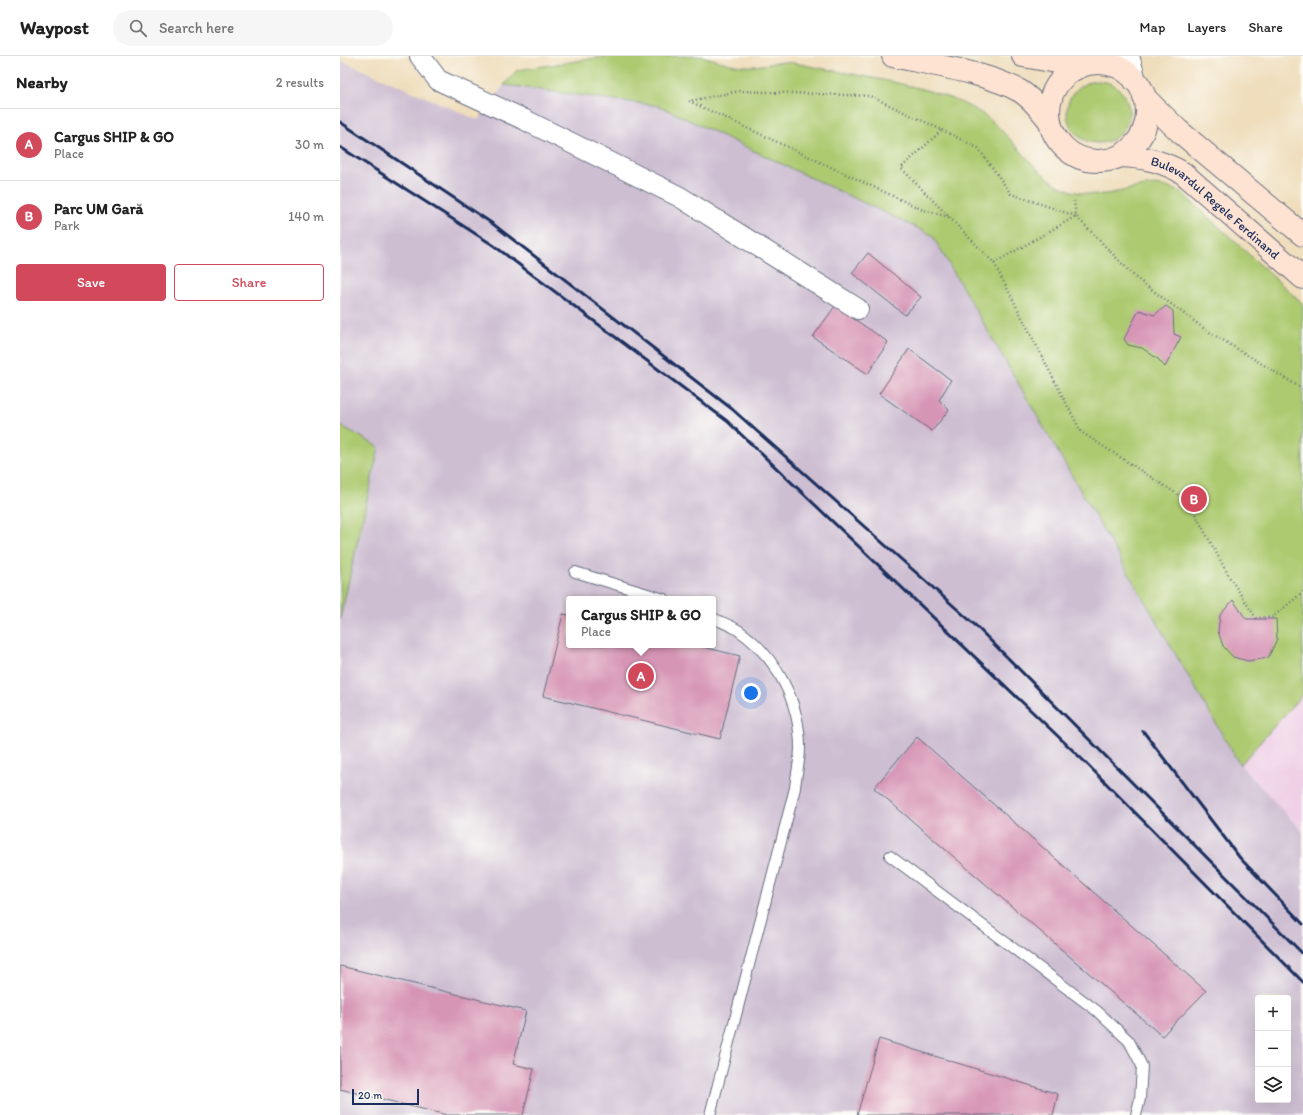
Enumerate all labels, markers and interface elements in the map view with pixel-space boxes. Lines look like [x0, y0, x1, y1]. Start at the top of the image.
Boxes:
search box [113, 10, 393, 46]
text: Waypost [20, 16, 89, 39]
icon: search [127, 17, 149, 39]
text: Search here [159, 19, 234, 37]
text: Map [1140, 19, 1165, 36]
text: Layers [1187, 19, 1226, 36]
text: Share [1248, 19, 1283, 36]
text: Nearby [16, 72, 68, 92]
text: 2 results [276, 75, 324, 90]
text: Cargus SHIP & GO [54, 128, 174, 146]
text: A [25, 137, 33, 152]
text: 30 m [295, 137, 324, 152]
text: Place [54, 146, 84, 161]
street label: Bulevardul Regele Ferdinand [1149, 153, 1283, 262]
text: Parc UM Gară [54, 200, 143, 218]
text: B [25, 209, 33, 224]
text: 140 m [288, 209, 324, 224]
text: Park [54, 218, 80, 233]
button: Save [16, 264, 166, 301]
button: Share [174, 264, 324, 301]
pin: B [1181, 484, 1207, 514]
popup [566, 596, 716, 648]
text: Cargus SHIP & GO [581, 606, 701, 624]
text: Place [581, 624, 611, 639]
pin: A [628, 661, 654, 691]
your location [741, 683, 761, 703]
map controls [1255, 995, 1291, 1103]
button: + [1255, 995, 1291, 1031]
button: − [1255, 1031, 1291, 1067]
button: layers [1255, 1067, 1291, 1103]
scale bar [352, 1087, 419, 1106]
text: 20 m [358, 1089, 382, 1102]

